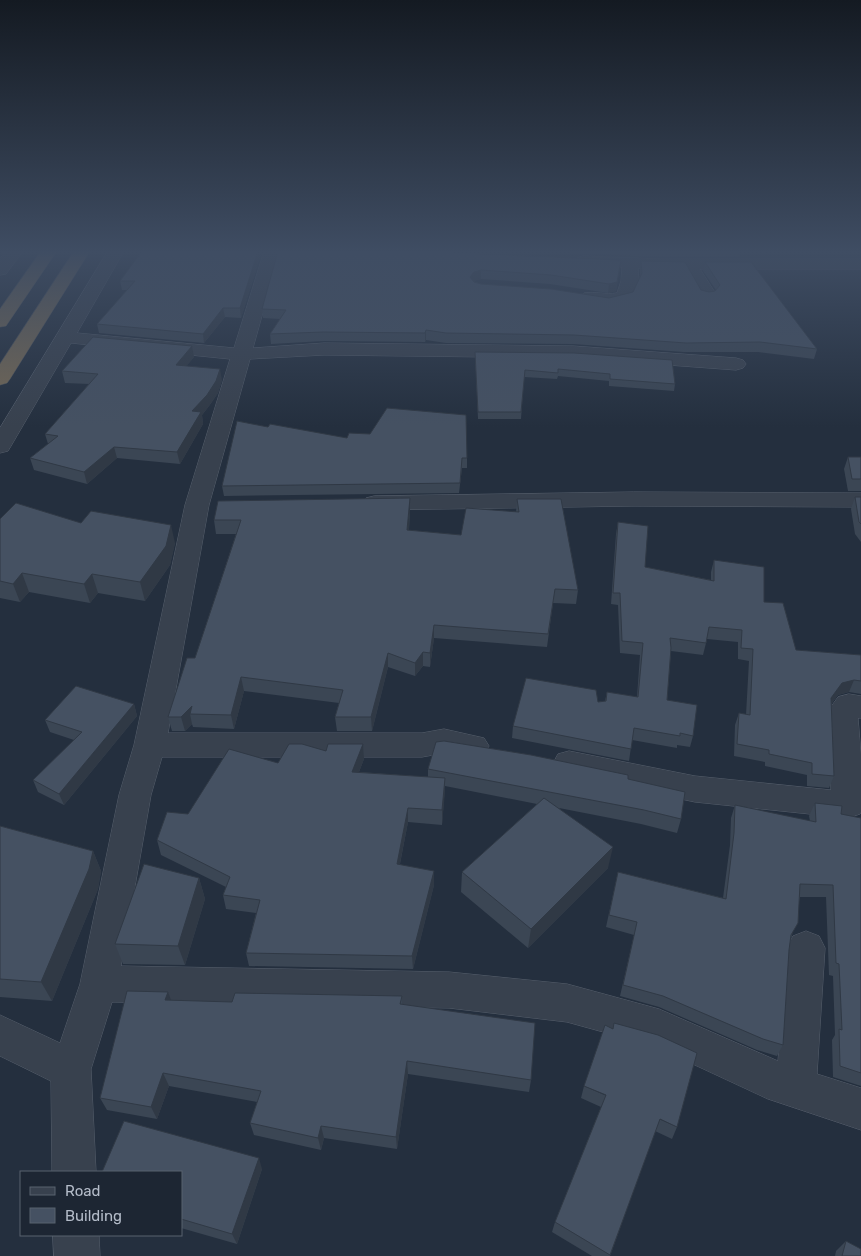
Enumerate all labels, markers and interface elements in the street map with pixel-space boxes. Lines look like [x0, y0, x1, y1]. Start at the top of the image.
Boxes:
legend [20, 1171, 182, 1236]
text: Road [65, 1182, 101, 1200]
text: Building [65, 1207, 122, 1225]

